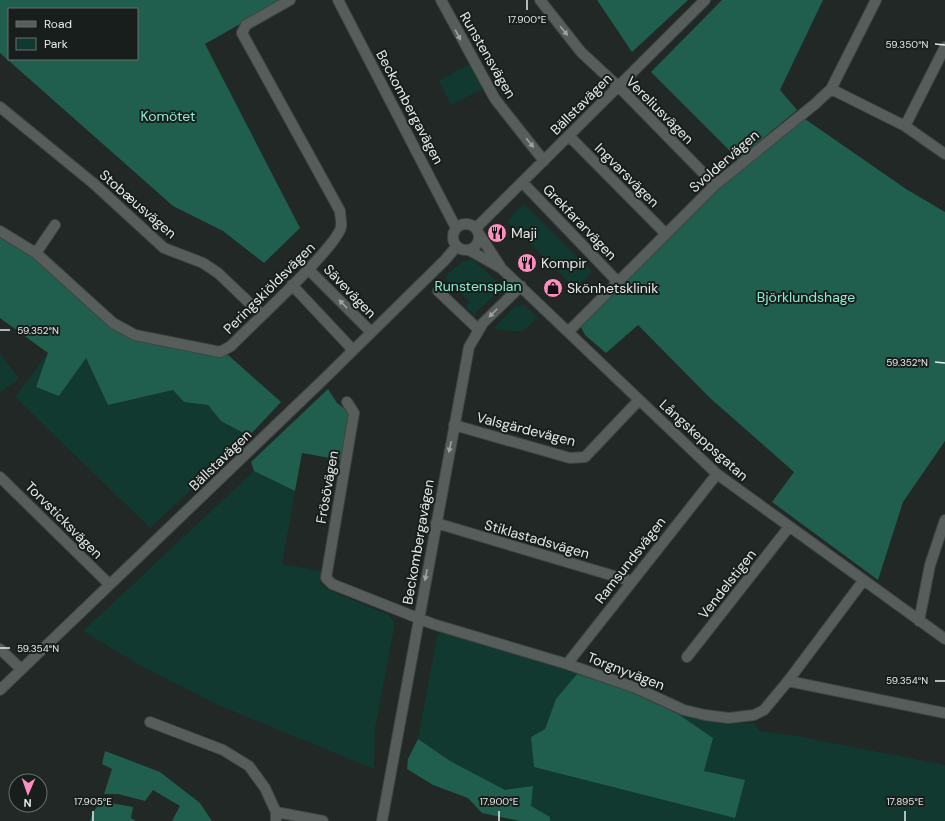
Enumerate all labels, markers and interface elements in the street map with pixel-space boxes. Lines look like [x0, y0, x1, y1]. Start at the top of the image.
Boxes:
legend [8, 8, 138, 60]
street label: Runstensvägen [456, 8, 520, 102]
text: 17.900°E [508, 13, 547, 26]
text: Road [44, 16, 72, 32]
one-way arrow [560, 26, 568, 36]
one-way arrow [455, 29, 462, 41]
text: Park [44, 36, 68, 52]
text: 59.350°N [886, 38, 929, 51]
street label: Beckombergavägen [372, 47, 448, 167]
street label: Bällstavägen [546, 69, 616, 139]
street label: Vereliusvägen [622, 72, 698, 148]
park label: Komötet [140, 107, 196, 125]
street label: Svoldervägen [685, 126, 763, 196]
one-way arrow [525, 137, 534, 148]
street label: Ingvarsvägen [591, 139, 663, 211]
street label: Stobæusvägen [96, 166, 180, 242]
street label: Grekfararvägen [539, 180, 621, 264]
restaurant icon: Maji [486, 222, 508, 244]
place label: Maji [511, 224, 537, 242]
street label: Peringskiöldsvägen [219, 238, 319, 338]
restaurant icon: Kompir [516, 252, 538, 274]
place label: Kompir [541, 254, 587, 272]
street label: Sävevägen [320, 260, 380, 322]
park label: Runstensplan [435, 277, 521, 295]
shop icon: Skönhetsklinik [542, 277, 564, 299]
place label: Skönhetsklinik [567, 279, 658, 297]
park label: Björklundshage [757, 288, 855, 306]
one-way arrow [338, 299, 348, 309]
one-way arrow [488, 308, 498, 318]
text: 59.352°N [17, 324, 59, 337]
text: 59.352°N [886, 356, 928, 369]
street label: Långskeppsgatan [656, 395, 752, 485]
street label: Valsgärdevägen [475, 408, 577, 450]
street label: Bällstavägen [185, 426, 255, 494]
one-way arrow [447, 441, 453, 453]
street label: Frösövägen [312, 449, 342, 525]
street label: Torvsticksvägen [22, 478, 106, 562]
street label: Beckombergavägen [398, 478, 438, 606]
street label: Ramsundsvägen [591, 513, 669, 607]
street label: Stiklastadsvägen [483, 515, 591, 563]
street label: Vendelstigen [694, 546, 760, 622]
one-way arrow [423, 569, 429, 581]
text: 59.354°N [17, 642, 59, 655]
street label: Torgnyvägen [585, 648, 667, 694]
text: 59.354°N [886, 674, 928, 687]
north arrow [8, 773, 48, 813]
text: 17.905°E [74, 795, 112, 808]
text: 17.900°E [480, 795, 519, 808]
text: 17.895°E [886, 795, 924, 808]
text: N [23, 796, 32, 810]

